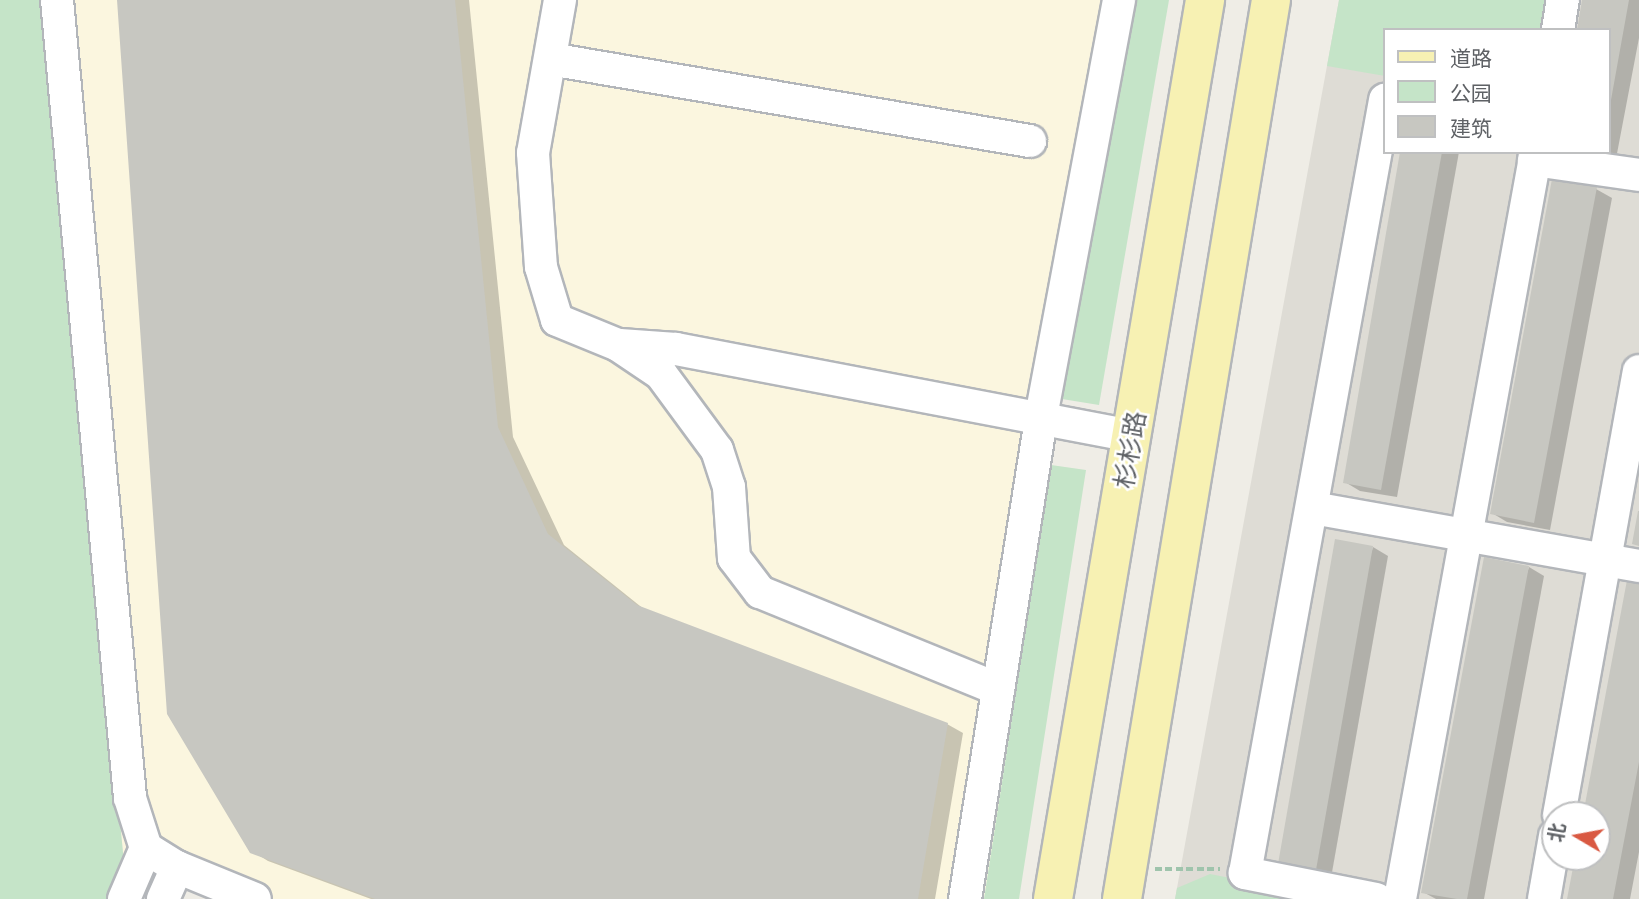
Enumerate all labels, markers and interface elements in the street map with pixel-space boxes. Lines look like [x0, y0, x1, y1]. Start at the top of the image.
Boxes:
legend [1384, 28, 1611, 154]
text: 道路 [1450, 47, 1492, 71]
text: 公园 [1450, 82, 1492, 106]
text: 建筑 [1450, 117, 1492, 141]
street label: 杉杉路 [1109, 409, 1153, 491]
north arrow [1541, 801, 1611, 871]
text: 北 [1545, 821, 1570, 844]

